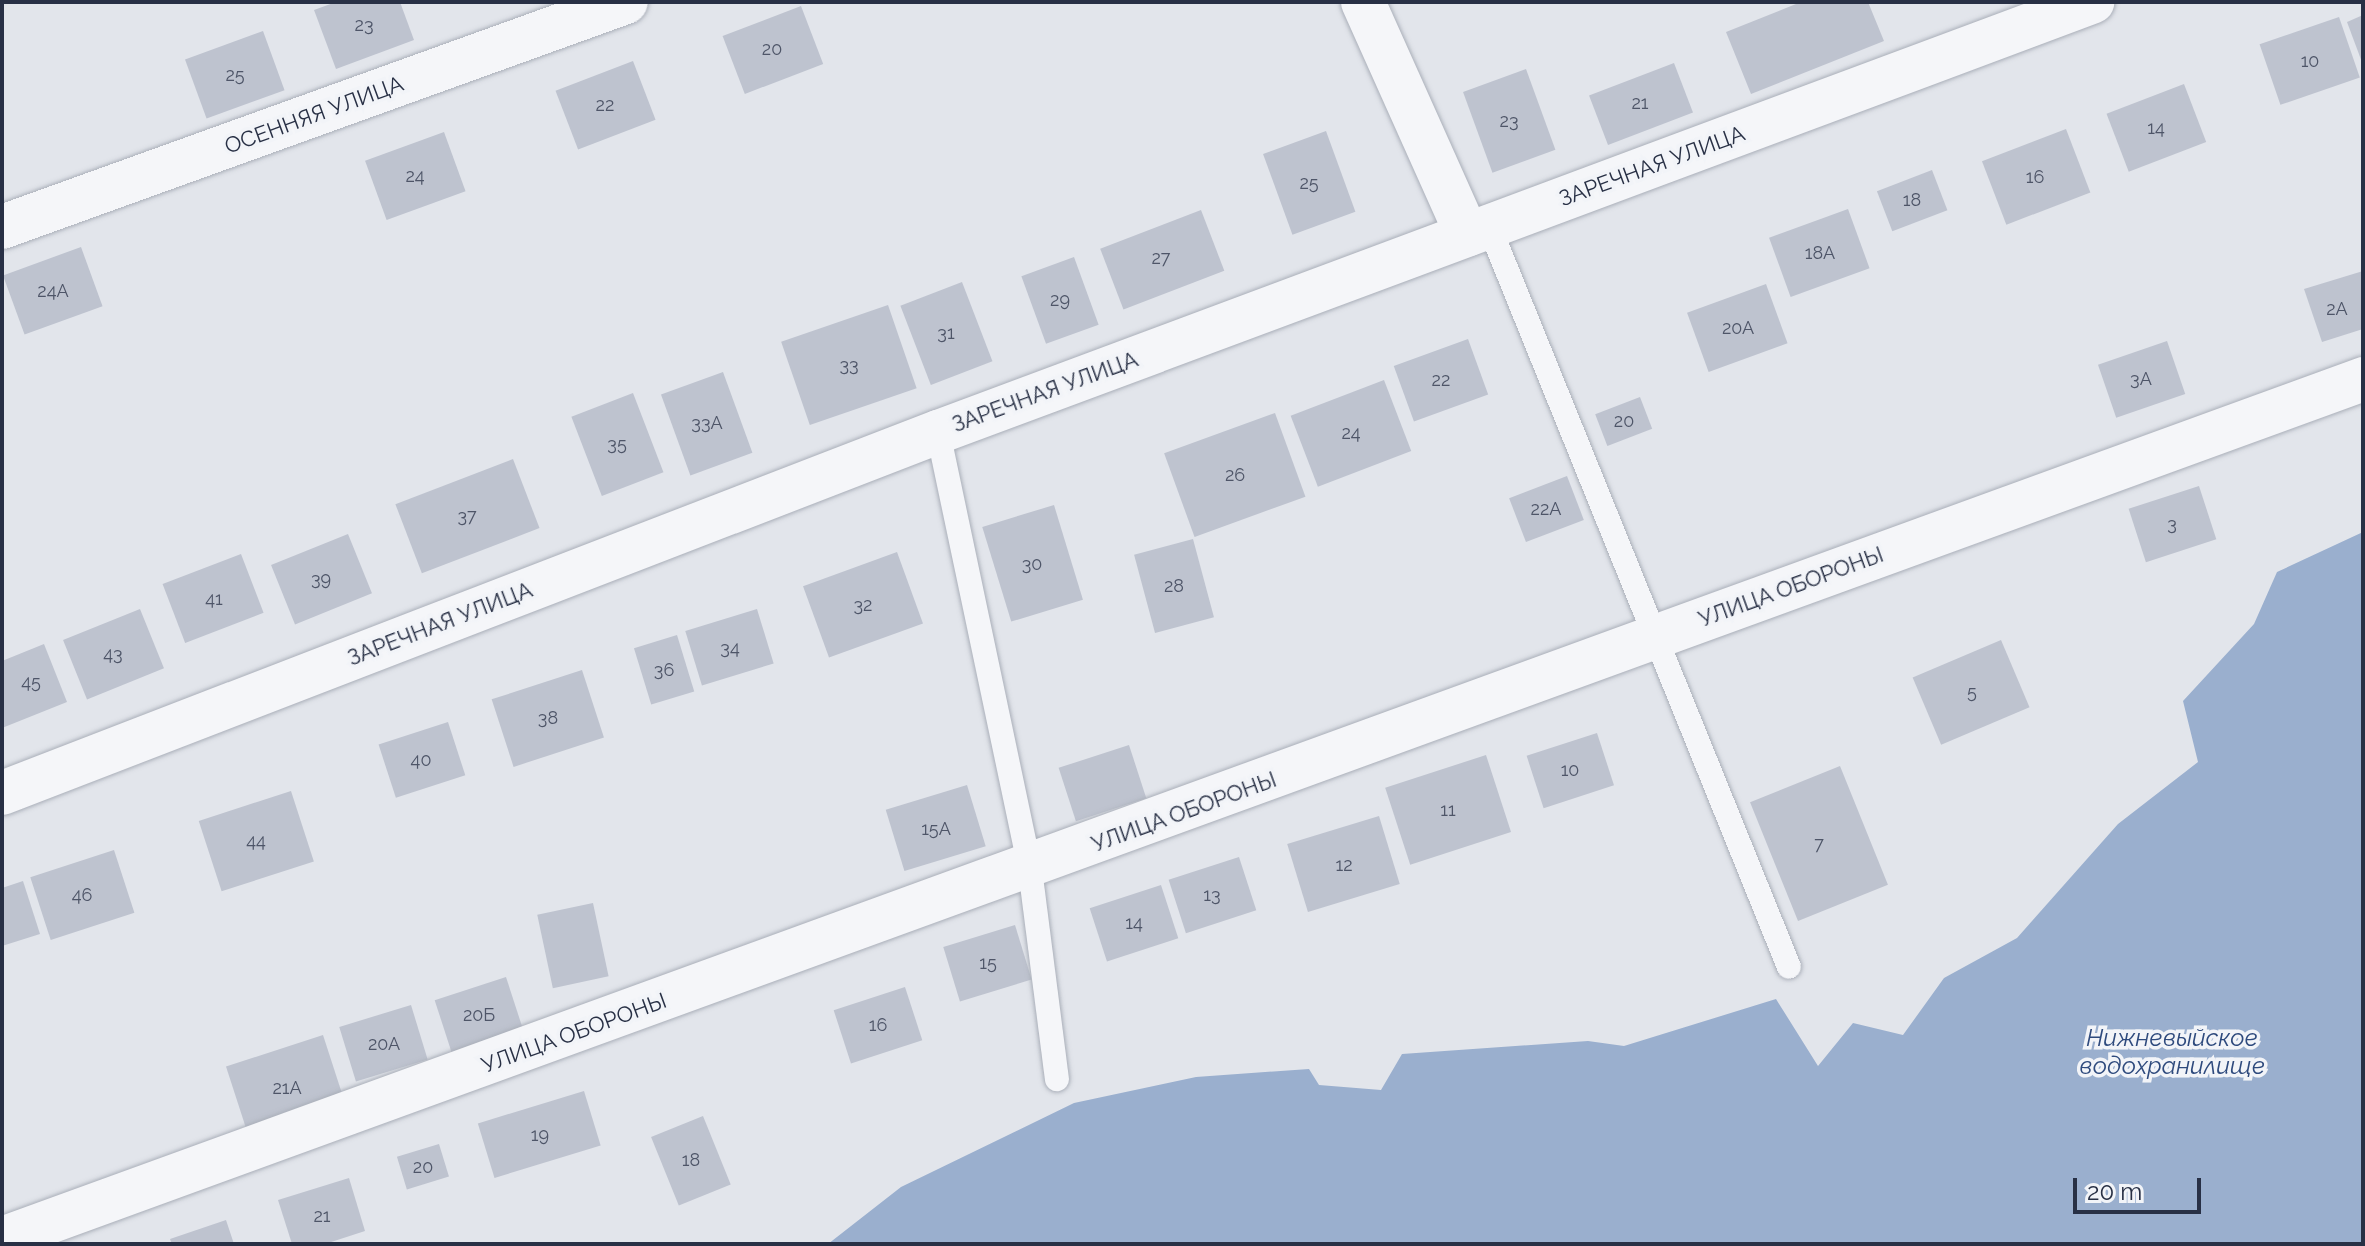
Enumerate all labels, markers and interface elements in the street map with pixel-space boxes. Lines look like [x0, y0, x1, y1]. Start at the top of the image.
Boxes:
house number: 23 [355, 14, 373, 36]
house number: 20 [762, 38, 782, 60]
house number: 10 [2301, 50, 2319, 72]
house number: 25 [225, 64, 245, 86]
street label: ОСЕННЯЯ УЛИЦА [221, 70, 407, 160]
house number: 21 [1631, 92, 1649, 114]
house number: 22 [596, 94, 614, 116]
house number: 23 [1500, 110, 1518, 132]
house number: 14 [2147, 117, 2165, 139]
street label: ЗАРЕЧНАЯ УЛИЦА [1556, 120, 1748, 212]
house number: 24 [405, 165, 425, 187]
house number: 16 [2026, 166, 2044, 188]
house number: 25 [1299, 172, 1319, 194]
house number: 18 [1903, 189, 1921, 211]
house number: 18А [1805, 242, 1835, 264]
house number: 27 [1151, 247, 1171, 269]
house number: 24А [37, 280, 69, 302]
house number: 29 [1050, 289, 1070, 311]
house number: 2А [2326, 298, 2348, 320]
house number: 20А [1722, 317, 1754, 339]
house number: 31 [937, 322, 955, 344]
street label: ЗАРЕЧНАЯ УЛИЦА [949, 346, 1141, 438]
house number: 33 [839, 354, 859, 376]
house number: 3А [2130, 368, 2152, 390]
house number: 22 [1432, 369, 1450, 391]
house number: 20 [1614, 410, 1634, 432]
house number: 33А [691, 412, 723, 434]
house number: 24 [1341, 422, 1361, 444]
house number: 35 [607, 433, 627, 455]
house number: 26 [1225, 464, 1245, 486]
house number: 22А [1531, 498, 1561, 520]
house number: 37 [457, 505, 477, 527]
house number: 3 [2167, 513, 2177, 535]
street label: УЛИЦА ОБОРОНЫ [1695, 541, 1887, 633]
house number: 30 [1022, 553, 1042, 575]
house number: 39 [311, 568, 331, 590]
house number: 28 [1164, 575, 1184, 597]
street label: ЗАРЕЧНАЯ УЛИЦА [344, 577, 536, 671]
house number: 41 [205, 588, 223, 610]
house number: 32 [854, 594, 872, 616]
house number: 34 [720, 637, 740, 659]
house number: 43 [103, 643, 123, 665]
house number: 36 [654, 659, 674, 681]
house number: 45 [21, 671, 41, 693]
house number: 5 [1967, 681, 1977, 703]
house number: 38 [538, 707, 558, 729]
house number: 40 [411, 749, 431, 771]
house number: 10 [1561, 759, 1579, 781]
street label: УЛИЦА ОБОРОНЫ [1088, 766, 1280, 858]
house number: 11 [1440, 799, 1456, 821]
house number: 15А [921, 818, 951, 840]
house number: 44 [246, 830, 266, 852]
house number: 7 [1814, 833, 1824, 855]
house number: 12 [1335, 854, 1353, 876]
house number: 46 [72, 884, 92, 906]
house number: 13 [1203, 884, 1221, 906]
house number: 14 [1125, 912, 1143, 934]
house number: 15 [979, 952, 997, 974]
street label: УЛИЦА ОБОРОНЫ [478, 987, 670, 1079]
house number: 20Б [463, 1004, 495, 1026]
house number: 16 [869, 1014, 887, 1036]
water label: Нижневыйское водохранилище [2079, 1024, 2265, 1080]
house number: 20А [368, 1033, 400, 1055]
house number: 21А [272, 1077, 302, 1099]
house number: 19 [531, 1124, 549, 1146]
house number: 18 [682, 1149, 700, 1171]
house number: 20 [413, 1156, 433, 1178]
scale bar [2077, 1162, 2205, 1212]
text: 20 m [2087, 1177, 2142, 1206]
house number: 21 [313, 1205, 331, 1227]

